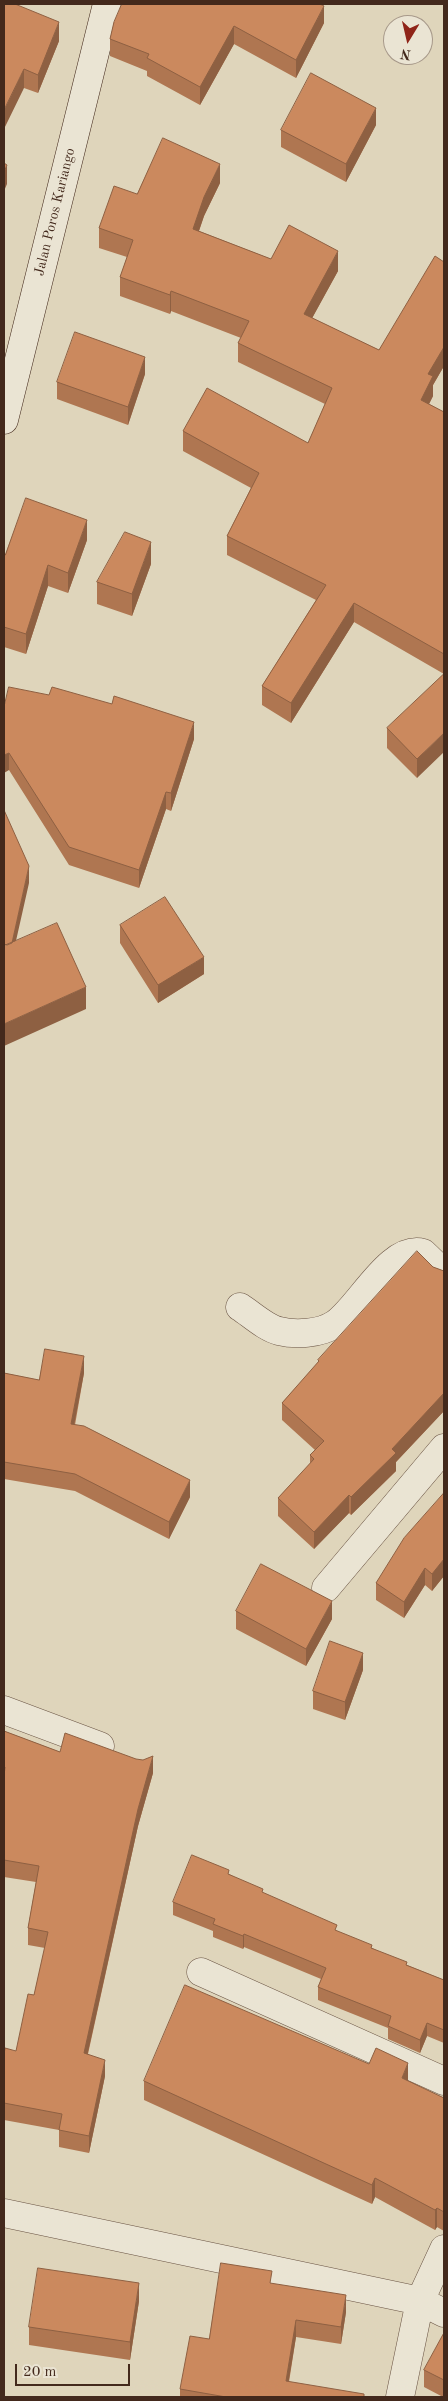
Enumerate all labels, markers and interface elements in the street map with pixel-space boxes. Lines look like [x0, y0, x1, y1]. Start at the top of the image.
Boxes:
north arrow [383, 15, 433, 65]
text: N [399, 46, 412, 62]
street label: Jalan Poros Kariango [31, 146, 79, 278]
scale bar [18, 2354, 132, 2386]
text: 20 m [23, 2365, 57, 2380]

